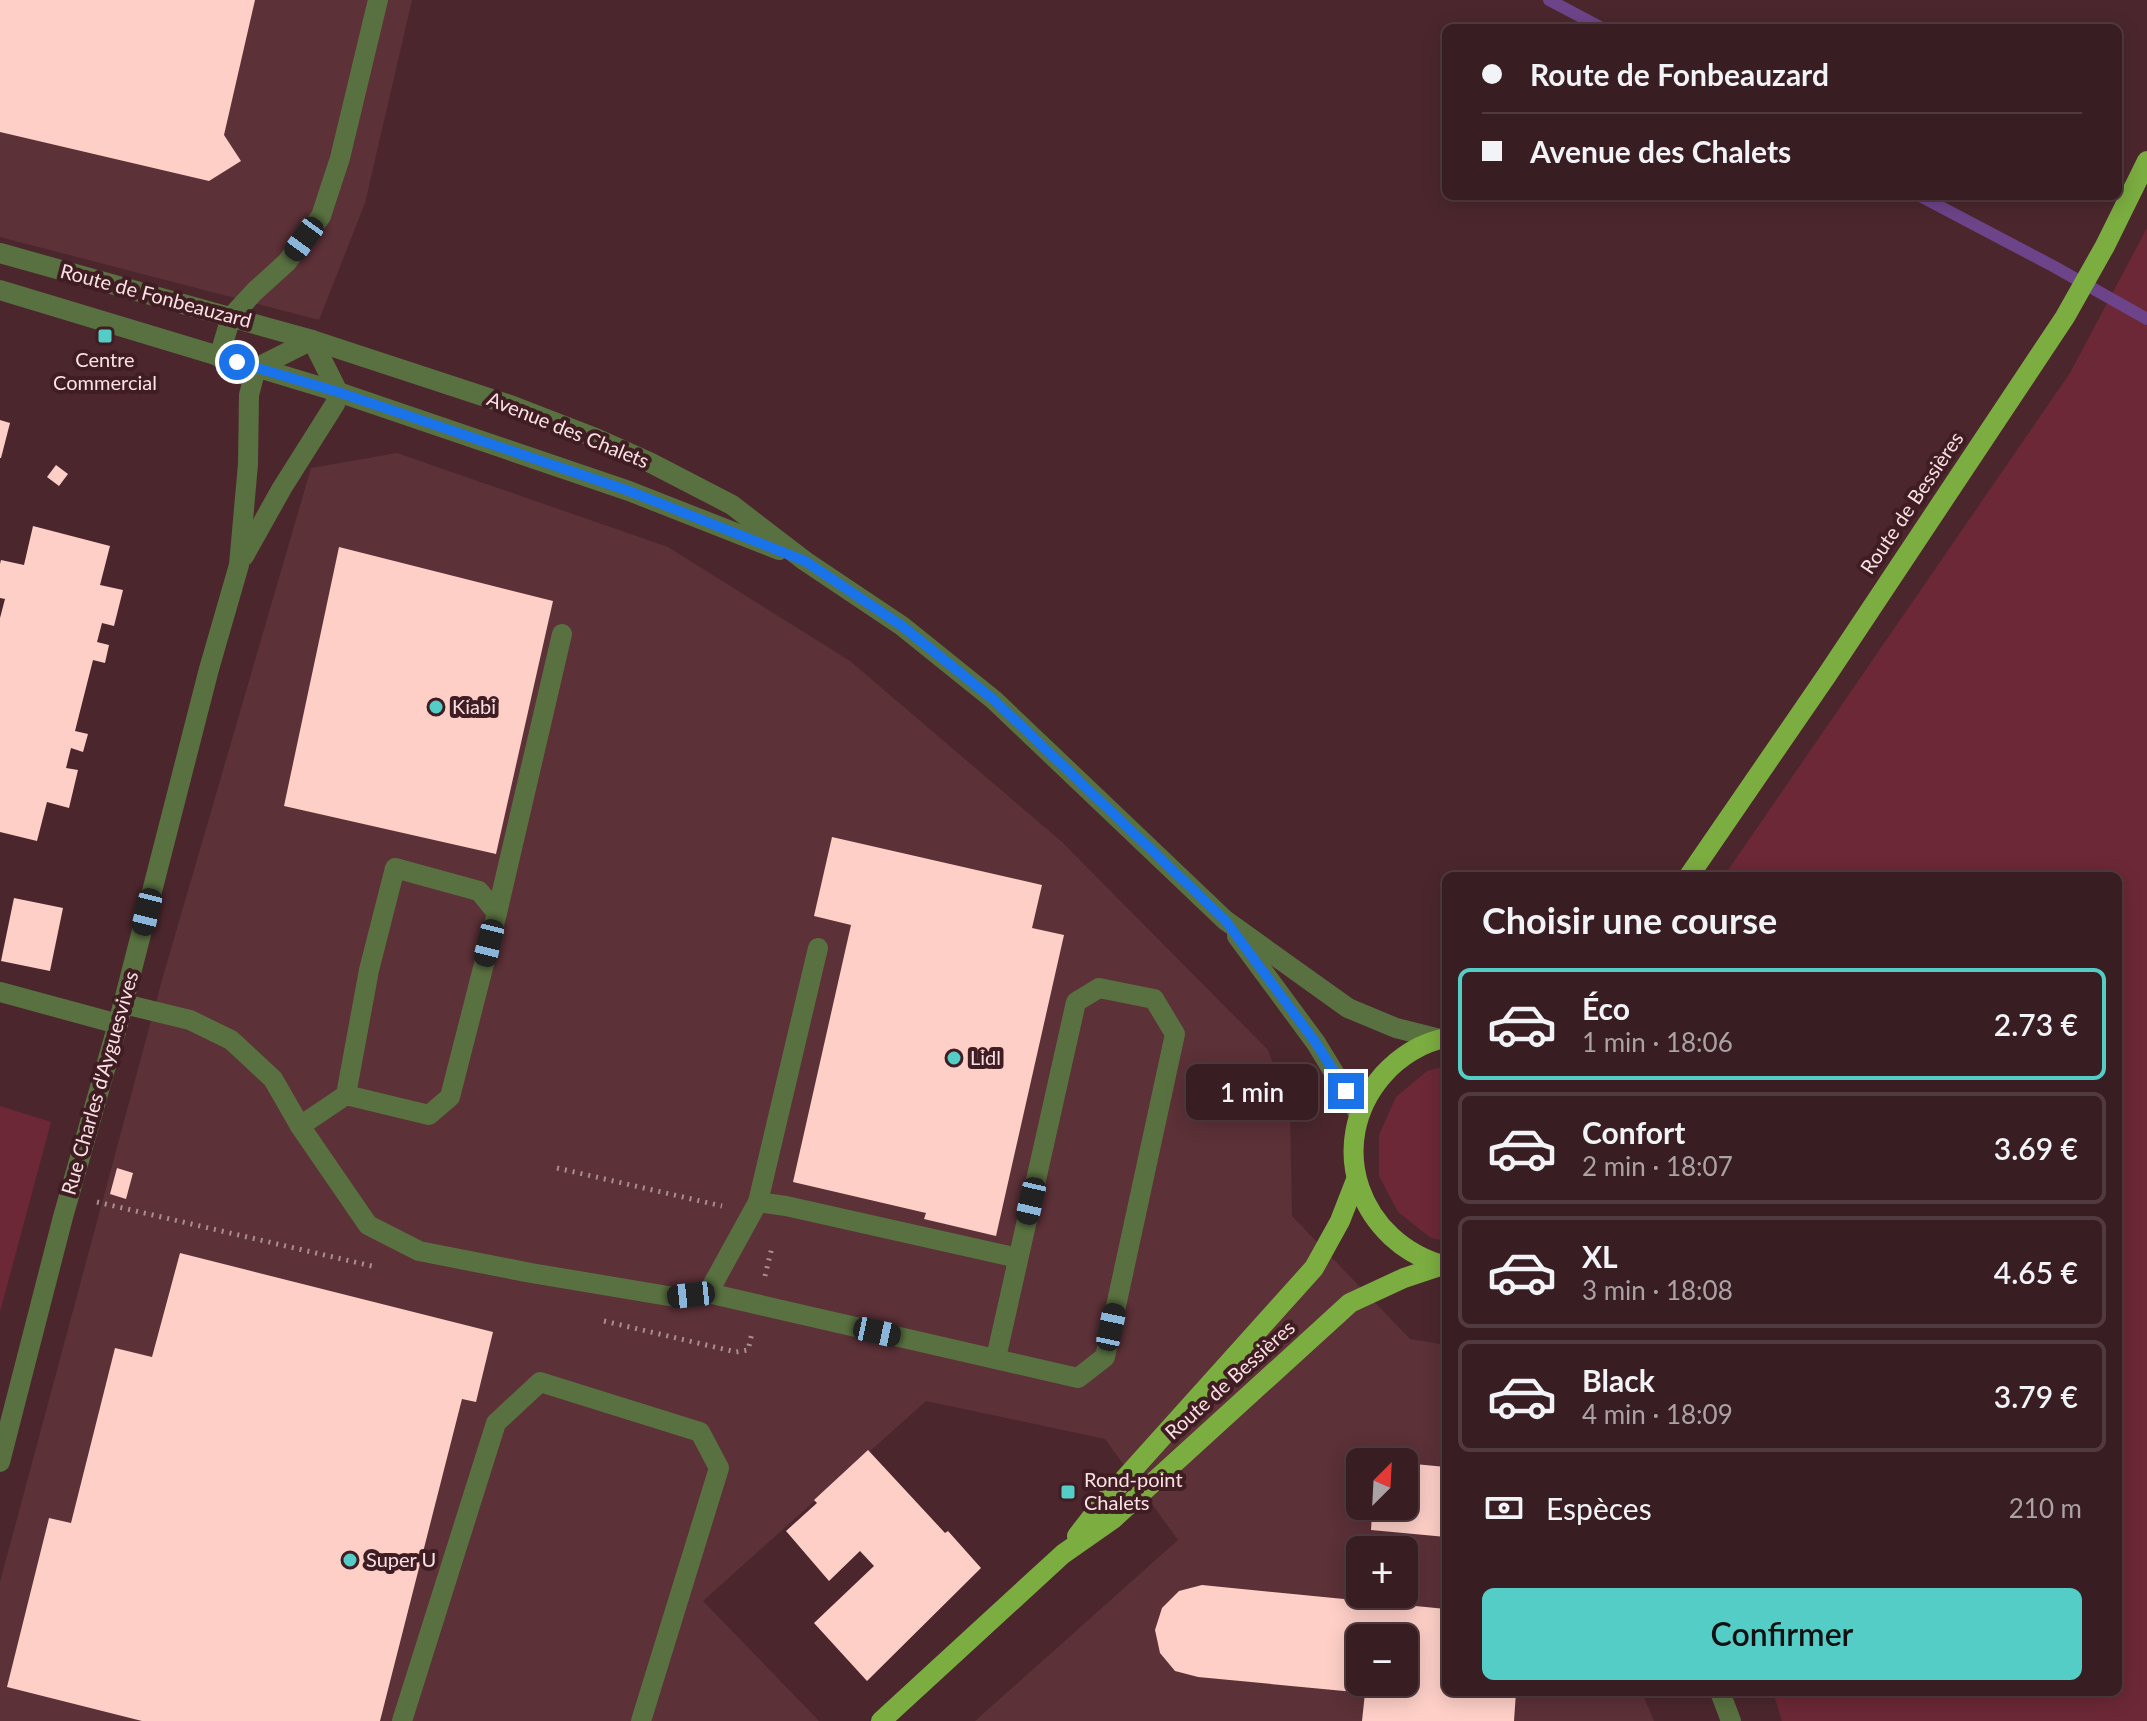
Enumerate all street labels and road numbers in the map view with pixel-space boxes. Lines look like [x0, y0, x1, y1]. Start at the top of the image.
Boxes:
street label: Route de Fonbeauzard [58, 258, 254, 332]
street label: Avenue des Chalets [484, 386, 653, 472]
street label: Route de Bessières [1855, 427, 1968, 578]
street label: Rue Charles d'Ayguesvives [56, 968, 143, 1197]
street label: Route de Bessières [1160, 1315, 1299, 1444]

